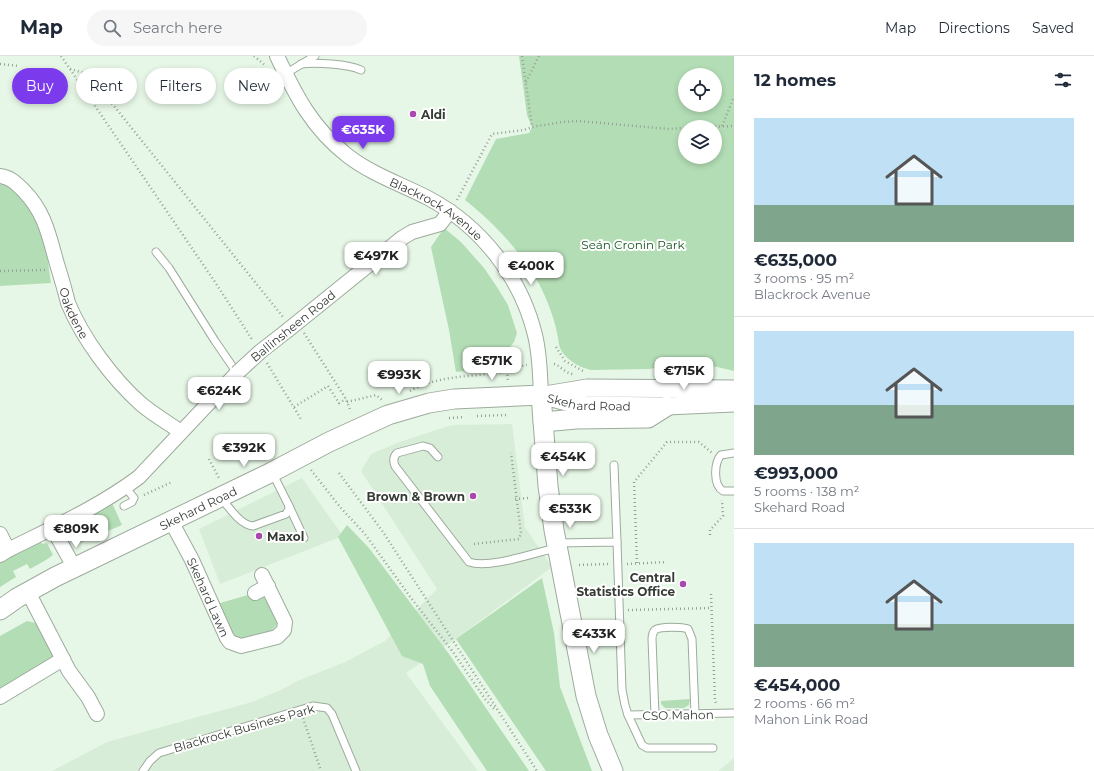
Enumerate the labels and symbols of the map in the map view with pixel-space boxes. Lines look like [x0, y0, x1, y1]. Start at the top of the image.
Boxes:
place label: Aldi [420, 107, 446, 122]
marker: Aldi [408, 109, 418, 119]
pin: €635K [335, 116, 391, 150]
street label: Blackrock Avenue [387, 174, 486, 243]
park label: Seán Cronin Park [581, 237, 686, 252]
pin: €497K [348, 242, 404, 276]
pin: €400K [503, 252, 559, 286]
street label: Oakdene [57, 286, 92, 341]
street label: Ballinsheen Road [247, 287, 339, 365]
pin: €571K [464, 347, 520, 381]
pin: €715K [656, 357, 712, 391]
pin: €993K [371, 361, 427, 395]
pin: €624K [191, 377, 247, 411]
street label: Skehard Road [546, 390, 631, 413]
pin: €392K [216, 434, 272, 468]
pin: €454K [535, 443, 591, 477]
street label: Skehard Road [157, 483, 239, 533]
place label: Brown & Brown [367, 489, 465, 504]
marker: Brown & Brown [468, 491, 478, 501]
pin: €533K [542, 495, 598, 529]
pin: €809K [48, 515, 104, 549]
place label: Maxol [267, 529, 304, 544]
marker: Maxol [254, 531, 264, 541]
street label: Skehard Lawn [184, 555, 233, 639]
place label: Central Statistics Office [576, 570, 675, 599]
marker: Central Statistics Office [678, 579, 688, 589]
pin: €433K [566, 620, 622, 654]
street label: Blackrock Business Park [172, 700, 317, 755]
street label: CSO Mahon [642, 707, 714, 723]

